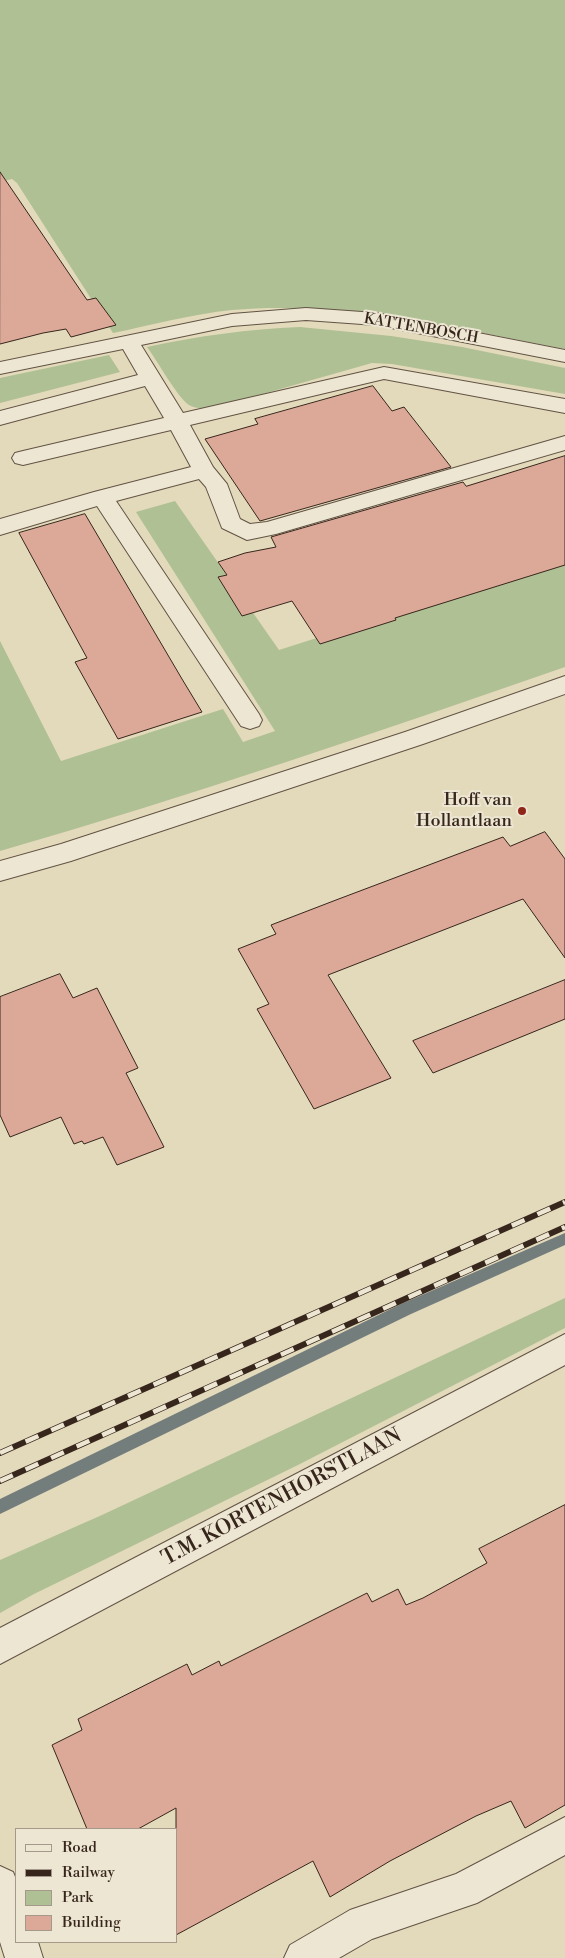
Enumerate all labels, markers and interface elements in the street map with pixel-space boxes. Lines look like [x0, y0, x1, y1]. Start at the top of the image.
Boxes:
street label: KATTENBOSCH [362, 310, 480, 348]
place label: Hoff van Hollantlaan [416, 790, 512, 832]
marker: Hoff van Hollantlaan [516, 805, 528, 817]
street label: T.M. KORTENHORSTLAAN [158, 1424, 406, 1572]
legend [15, 1828, 178, 1943]
text: Road [62, 1838, 97, 1857]
text: Railway [62, 1863, 115, 1882]
text: Park [62, 1888, 93, 1907]
text: Building [62, 1913, 121, 1932]

